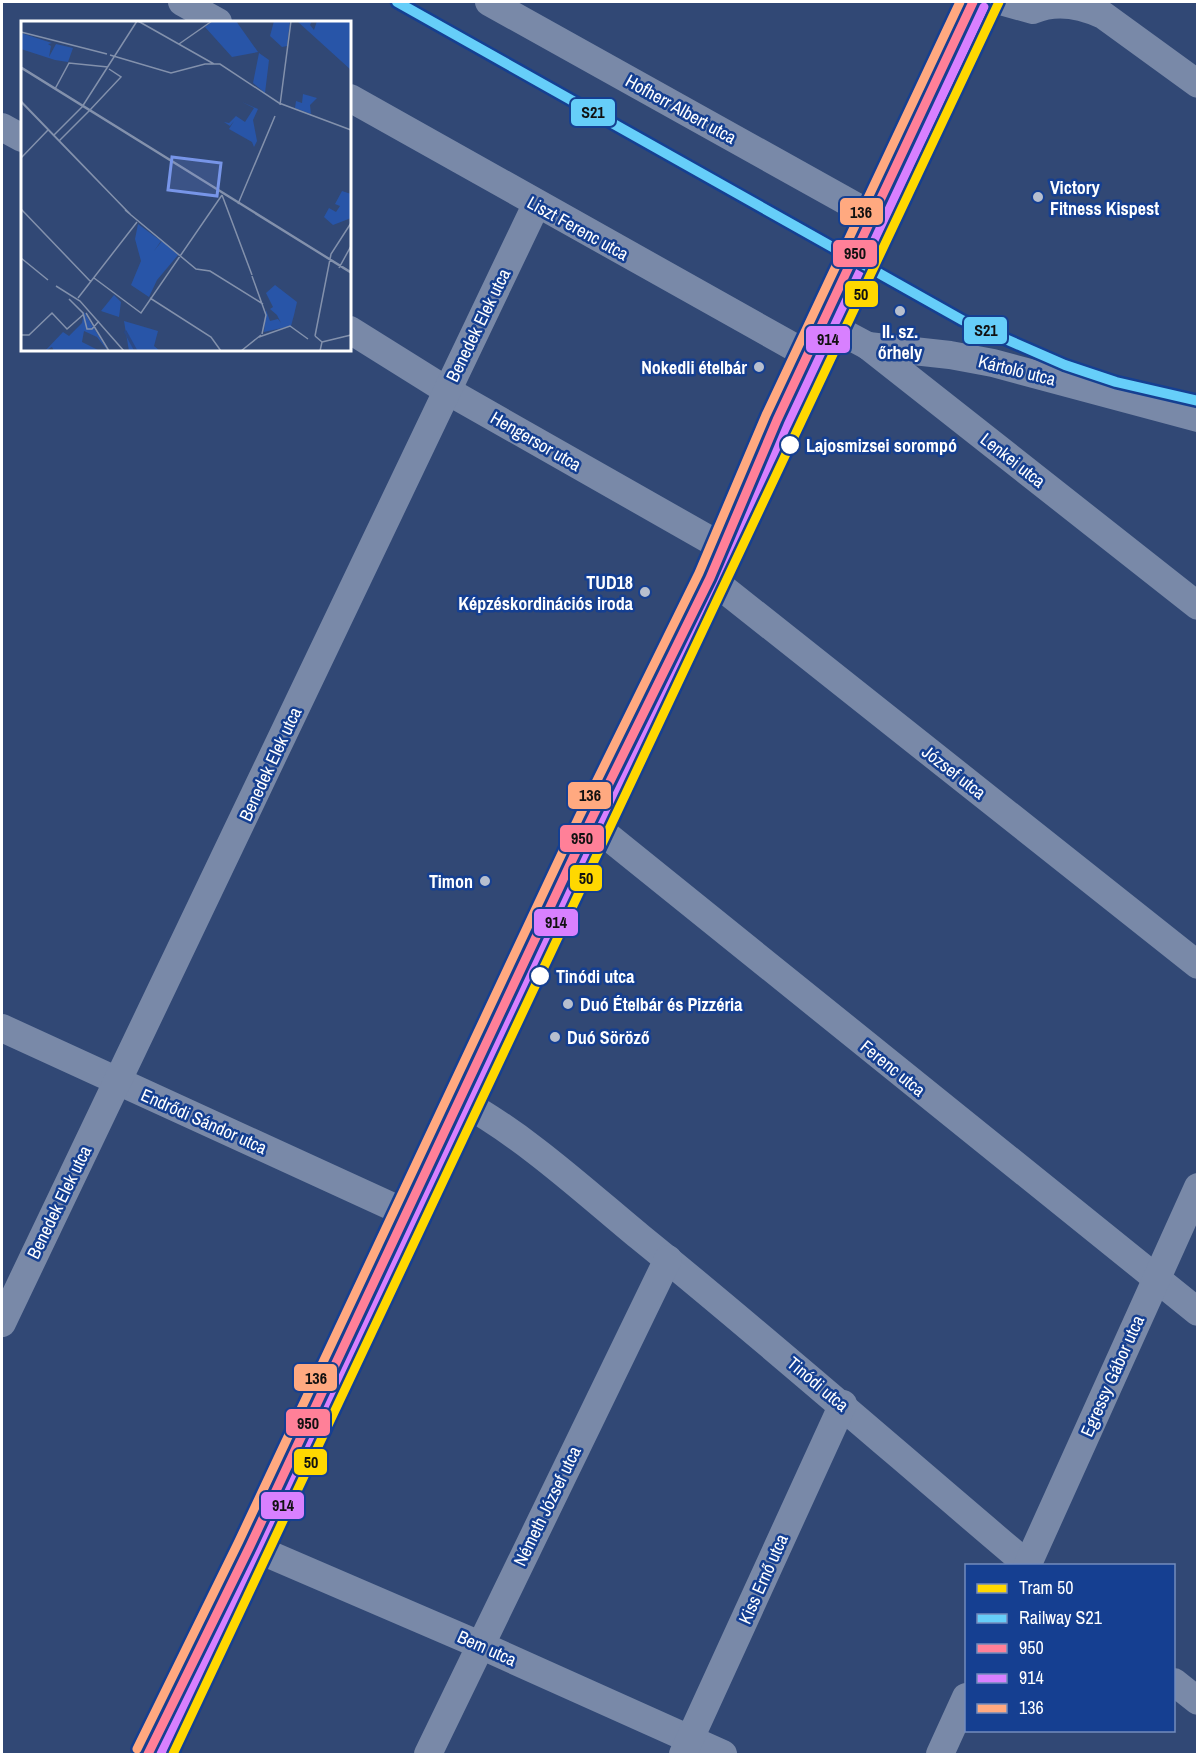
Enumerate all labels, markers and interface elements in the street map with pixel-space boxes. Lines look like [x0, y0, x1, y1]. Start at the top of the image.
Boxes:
inset map [21, 21, 351, 351]
street label: Hofherr Albert utca [621, 68, 741, 150]
line badge: S21 [570, 98, 616, 127]
text: S21 [581, 101, 605, 123]
place label: Victory Fitness Kispest [1050, 175, 1159, 221]
street label: Liszt Ferenc utca [523, 190, 633, 266]
marker: Victory Fitness Kispest [1031, 190, 1045, 204]
line badge: 136 [839, 197, 884, 226]
text: 136 [850, 201, 872, 223]
line badge: 950 [832, 239, 878, 268]
text: 950 [844, 242, 866, 264]
street label: Benedek Elek utca [440, 264, 516, 386]
line badge: 50 [844, 280, 879, 308]
text: 50 [854, 283, 868, 305]
marker: II. sz. őrhely [893, 304, 907, 318]
line badge: S21 [963, 316, 1008, 345]
place label: II. sz. őrhely [878, 319, 923, 365]
text: S21 [974, 319, 998, 341]
line badge: 914 [805, 325, 851, 354]
text: 914 [817, 328, 840, 350]
street label: Kártoló utca [976, 348, 1058, 392]
place label: Nokedli ételbár [641, 355, 747, 380]
marker: Nokedli ételbár [752, 360, 766, 374]
street label: Hengersor utca [486, 405, 586, 477]
street label: Lenkei utca [975, 427, 1051, 493]
place label: Lajosmizsei sorompó [806, 433, 957, 458]
marker: Lajosmizsei sorompó [779, 434, 801, 456]
place label: TUD18 Képzéskordinációs iroda [458, 570, 634, 616]
marker: TUD18 Képzéskordinációs iroda [638, 585, 652, 599]
street label: Benedek Elek utca [233, 703, 307, 825]
street label: József utca [917, 739, 991, 805]
line badge: 136 [567, 781, 612, 810]
text: 136 [579, 784, 601, 806]
line badge: 950 [559, 824, 605, 853]
text: 950 [571, 827, 593, 849]
line badge: 50 [569, 864, 603, 892]
text: 50 [579, 867, 593, 889]
place label: Timon [429, 869, 473, 894]
marker: Timon [478, 874, 492, 888]
line badge: 914 [533, 908, 579, 937]
text: 914 [545, 911, 568, 933]
place label: Tinódi utca [556, 964, 635, 989]
marker: Tinódi utca [529, 965, 551, 987]
place label: Duó Ételbár és Pizzéria [580, 992, 743, 1017]
marker: Duó Ételbár és Pizzéria [561, 997, 575, 1011]
place label: Duó Söröző [567, 1025, 650, 1050]
marker: Duó Söröző [548, 1030, 562, 1044]
street label: Ferenc utca [855, 1034, 931, 1102]
street label: Endrődi Sándor utca [137, 1082, 271, 1160]
street label: Benedek Elek utca [21, 1141, 97, 1263]
street label: Egressy Gábor utca [1074, 1311, 1150, 1441]
street label: Tinódi utca [782, 1351, 854, 1417]
line badge: 136 [293, 1363, 338, 1392]
text: 136 [305, 1367, 327, 1389]
line badge: 950 [285, 1408, 331, 1437]
text: 950 [297, 1412, 319, 1434]
street label: Németh József utca [507, 1442, 587, 1570]
line badge: 50 [293, 1448, 328, 1476]
text: 50 [304, 1451, 318, 1473]
line badge: 914 [260, 1491, 305, 1520]
text: 914 [272, 1494, 295, 1516]
street label: Kiss Ernő utca [732, 1530, 794, 1628]
legend [965, 1564, 1175, 1732]
text: Tram 50 [1019, 1575, 1073, 1600]
text: Railway S21 [1019, 1605, 1103, 1630]
street label: Bem utca [453, 1624, 521, 1672]
text: 950 [1019, 1635, 1044, 1660]
text: 914 [1019, 1665, 1044, 1690]
text: 136 [1019, 1695, 1044, 1720]

